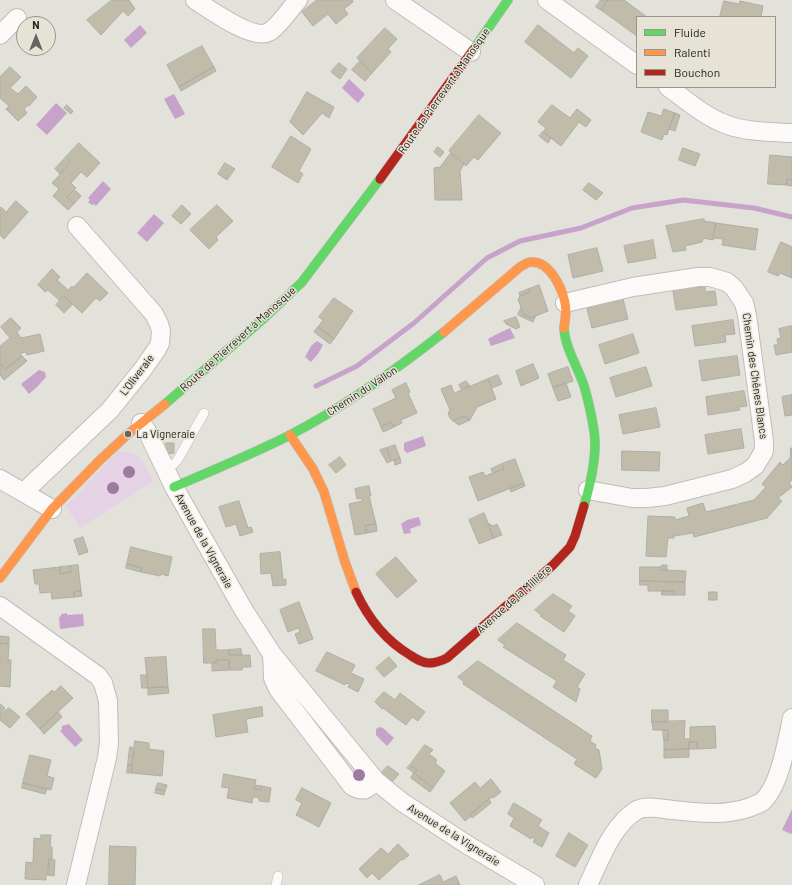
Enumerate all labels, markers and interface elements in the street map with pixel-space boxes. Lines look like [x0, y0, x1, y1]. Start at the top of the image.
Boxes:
north arrow [16, 16, 56, 56]
legend [636, 16, 776, 88]
text: N [32, 18, 40, 31]
street label: Route de Pierrevert à Manosque [395, 25, 493, 157]
text: Fluide [674, 25, 706, 39]
text: Ralenti [674, 45, 711, 59]
text: Bouchon [674, 65, 720, 79]
street label: Route de Pierrevert à Manosque [177, 284, 299, 394]
street label: Chemin des Chênes Blancs [740, 312, 770, 440]
street label: L'Oliveraie [117, 352, 157, 398]
street label: Chemin du Vallon [324, 363, 400, 419]
place label: La Vigneraie [136, 427, 195, 441]
marker: La Vigneraie [123, 429, 133, 439]
street label: Avenue de la Vigneraie [172, 491, 236, 591]
street label: Avenue de la Millière [474, 562, 554, 636]
street label: Avenue de la Vigneraie [405, 801, 503, 869]

